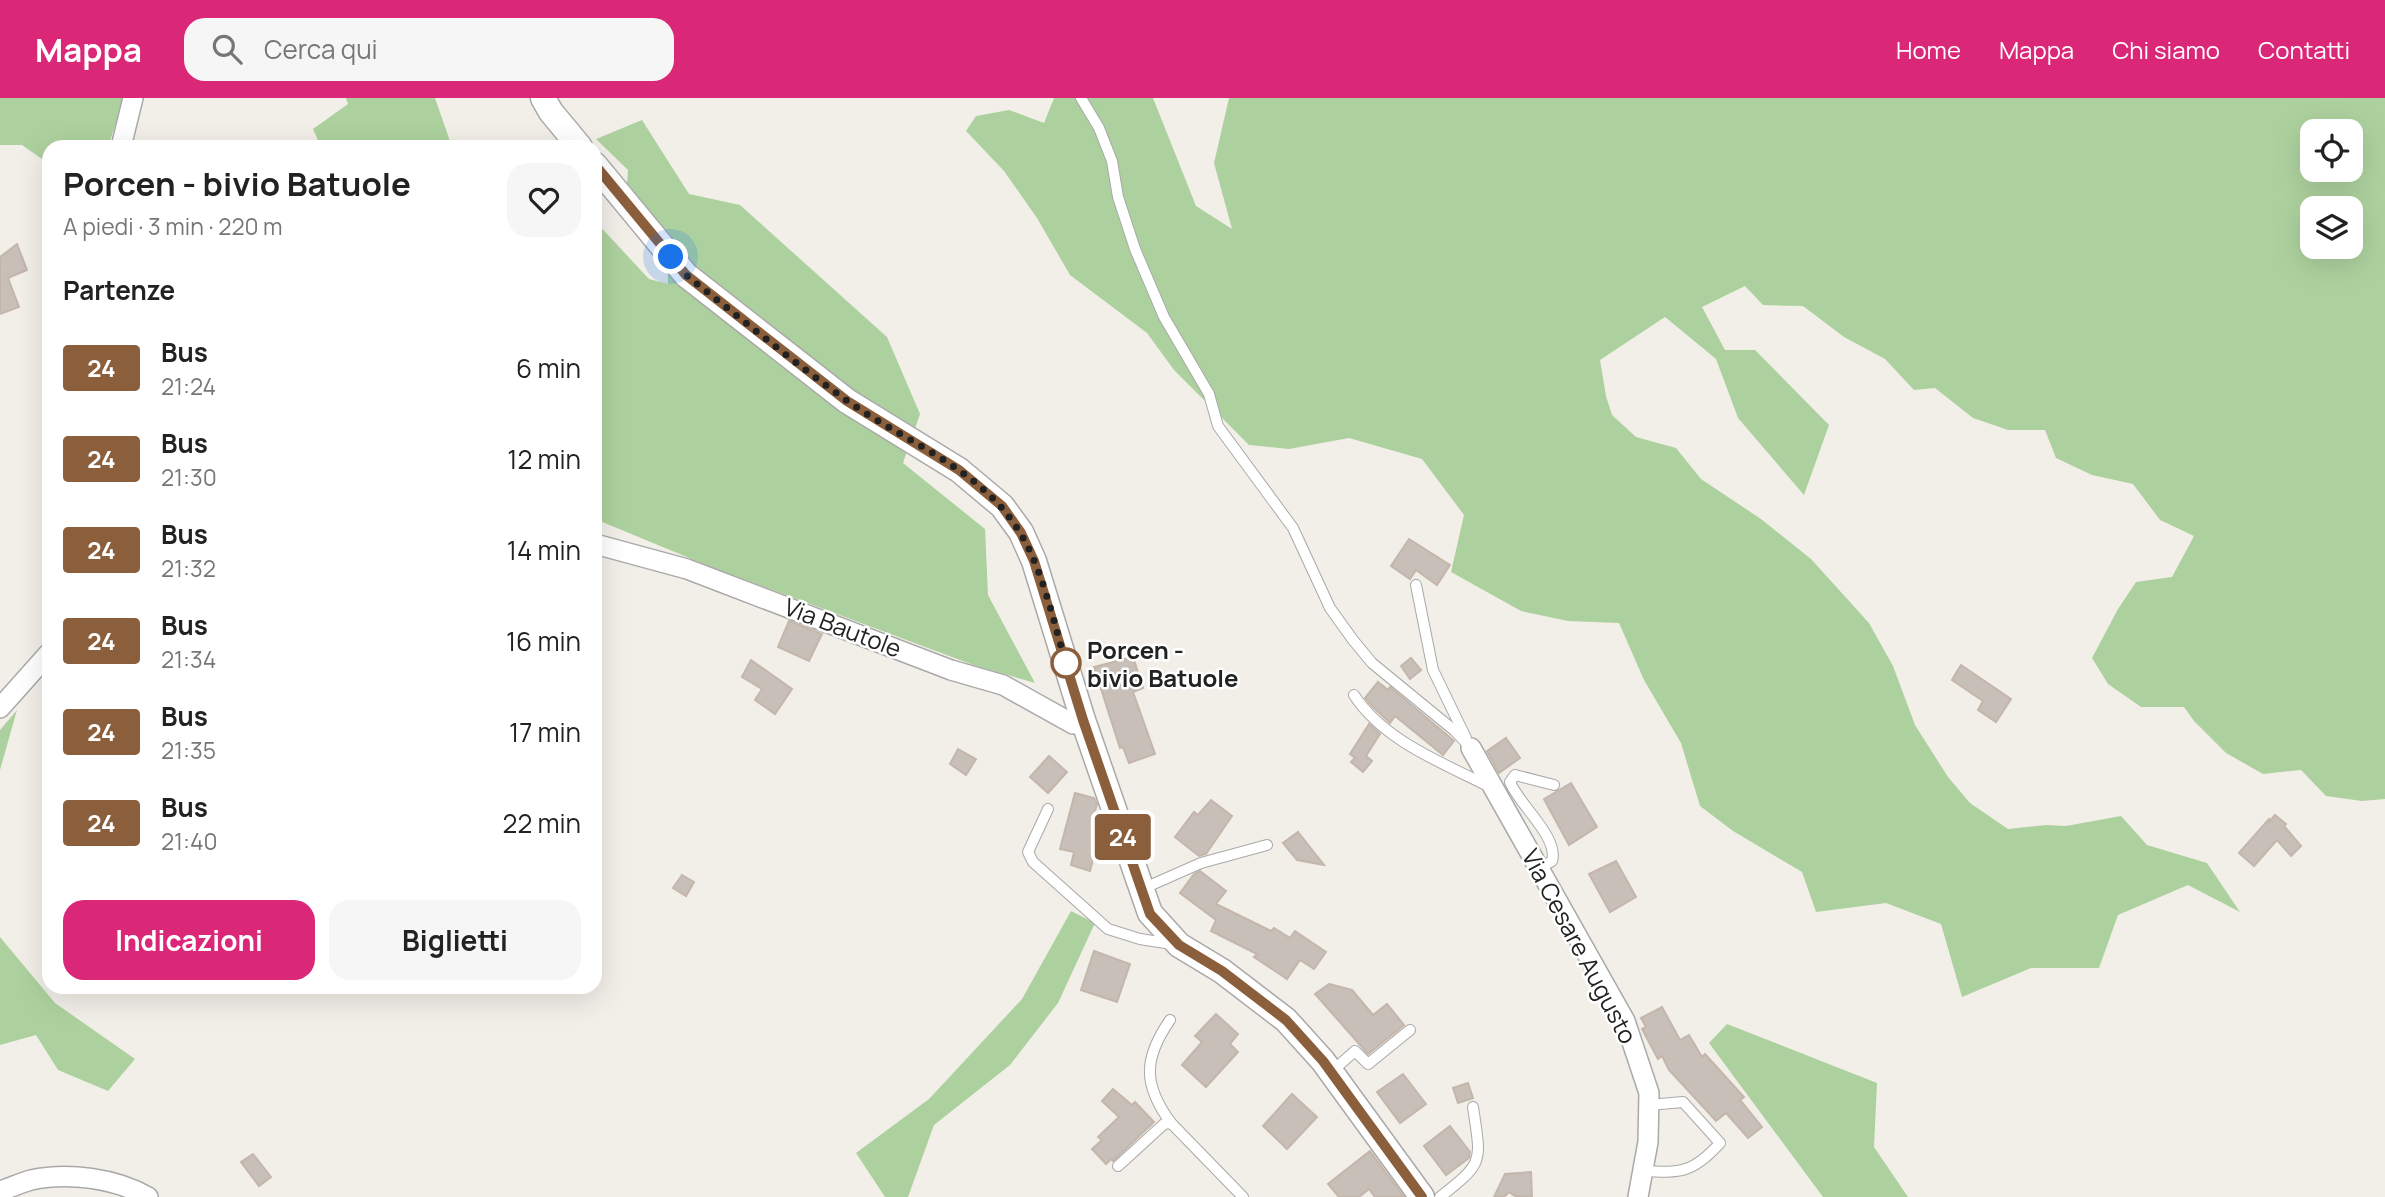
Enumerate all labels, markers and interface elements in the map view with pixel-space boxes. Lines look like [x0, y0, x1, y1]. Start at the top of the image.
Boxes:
search box [184, 18, 674, 81]
text: Mappa [35, 27, 142, 72]
icon: search [208, 30, 246, 68]
text: Cerca qui [264, 31, 378, 67]
text: Home [1896, 33, 1961, 66]
text: Mappa [1999, 33, 2074, 66]
text: Chi siamo [2112, 33, 2220, 66]
text: Contatti [2258, 33, 2350, 66]
map controls [2300, 119, 2363, 259]
button: locate [2300, 119, 2363, 182]
text: Porcen - bivio Batuole [63, 161, 411, 206]
button: heart [507, 163, 581, 237]
button: layers [2300, 196, 2363, 259]
text: A piedi · 3 min · 220 m [63, 210, 283, 242]
your location [653, 239, 688, 274]
text: Partenze [63, 272, 175, 308]
text: Bus [161, 334, 208, 370]
text: 6 min [516, 350, 581, 386]
text: 24 [87, 351, 116, 384]
text: 21:24 [161, 370, 216, 402]
text: Bus [161, 425, 208, 461]
text: 12 min [507, 441, 581, 477]
text: 24 [87, 442, 116, 475]
text: 21:30 [161, 461, 217, 493]
text: Bus [161, 516, 208, 552]
text: 14 min [507, 532, 581, 568]
text: 24 [87, 533, 116, 566]
text: 21:32 [161, 552, 216, 584]
street label: Via Bautole [780, 590, 906, 664]
text: Bus [161, 607, 208, 643]
text: 16 min [506, 623, 581, 659]
text: 24 [87, 624, 116, 657]
place label: Porcen - bivio Batuole [1087, 633, 1239, 694]
text: 21:34 [161, 643, 216, 675]
marker: Porcen - bivio Batuole [1051, 648, 1081, 678]
text: Bus [161, 698, 208, 734]
text: 17 min [509, 714, 581, 750]
text: 24 [87, 715, 116, 748]
text: 21:35 [161, 734, 216, 766]
text: Bus [161, 789, 208, 825]
text: 22 min [503, 805, 581, 841]
text: 24 [87, 806, 116, 839]
line badge: 24 [1092, 814, 1154, 860]
text: 24 [1109, 820, 1137, 853]
text: 21:40 [161, 825, 218, 857]
street label: Via Cesare Augusto [1515, 843, 1645, 1049]
button: Indicazioni [63, 900, 315, 980]
button: Biglietti [329, 900, 581, 980]

